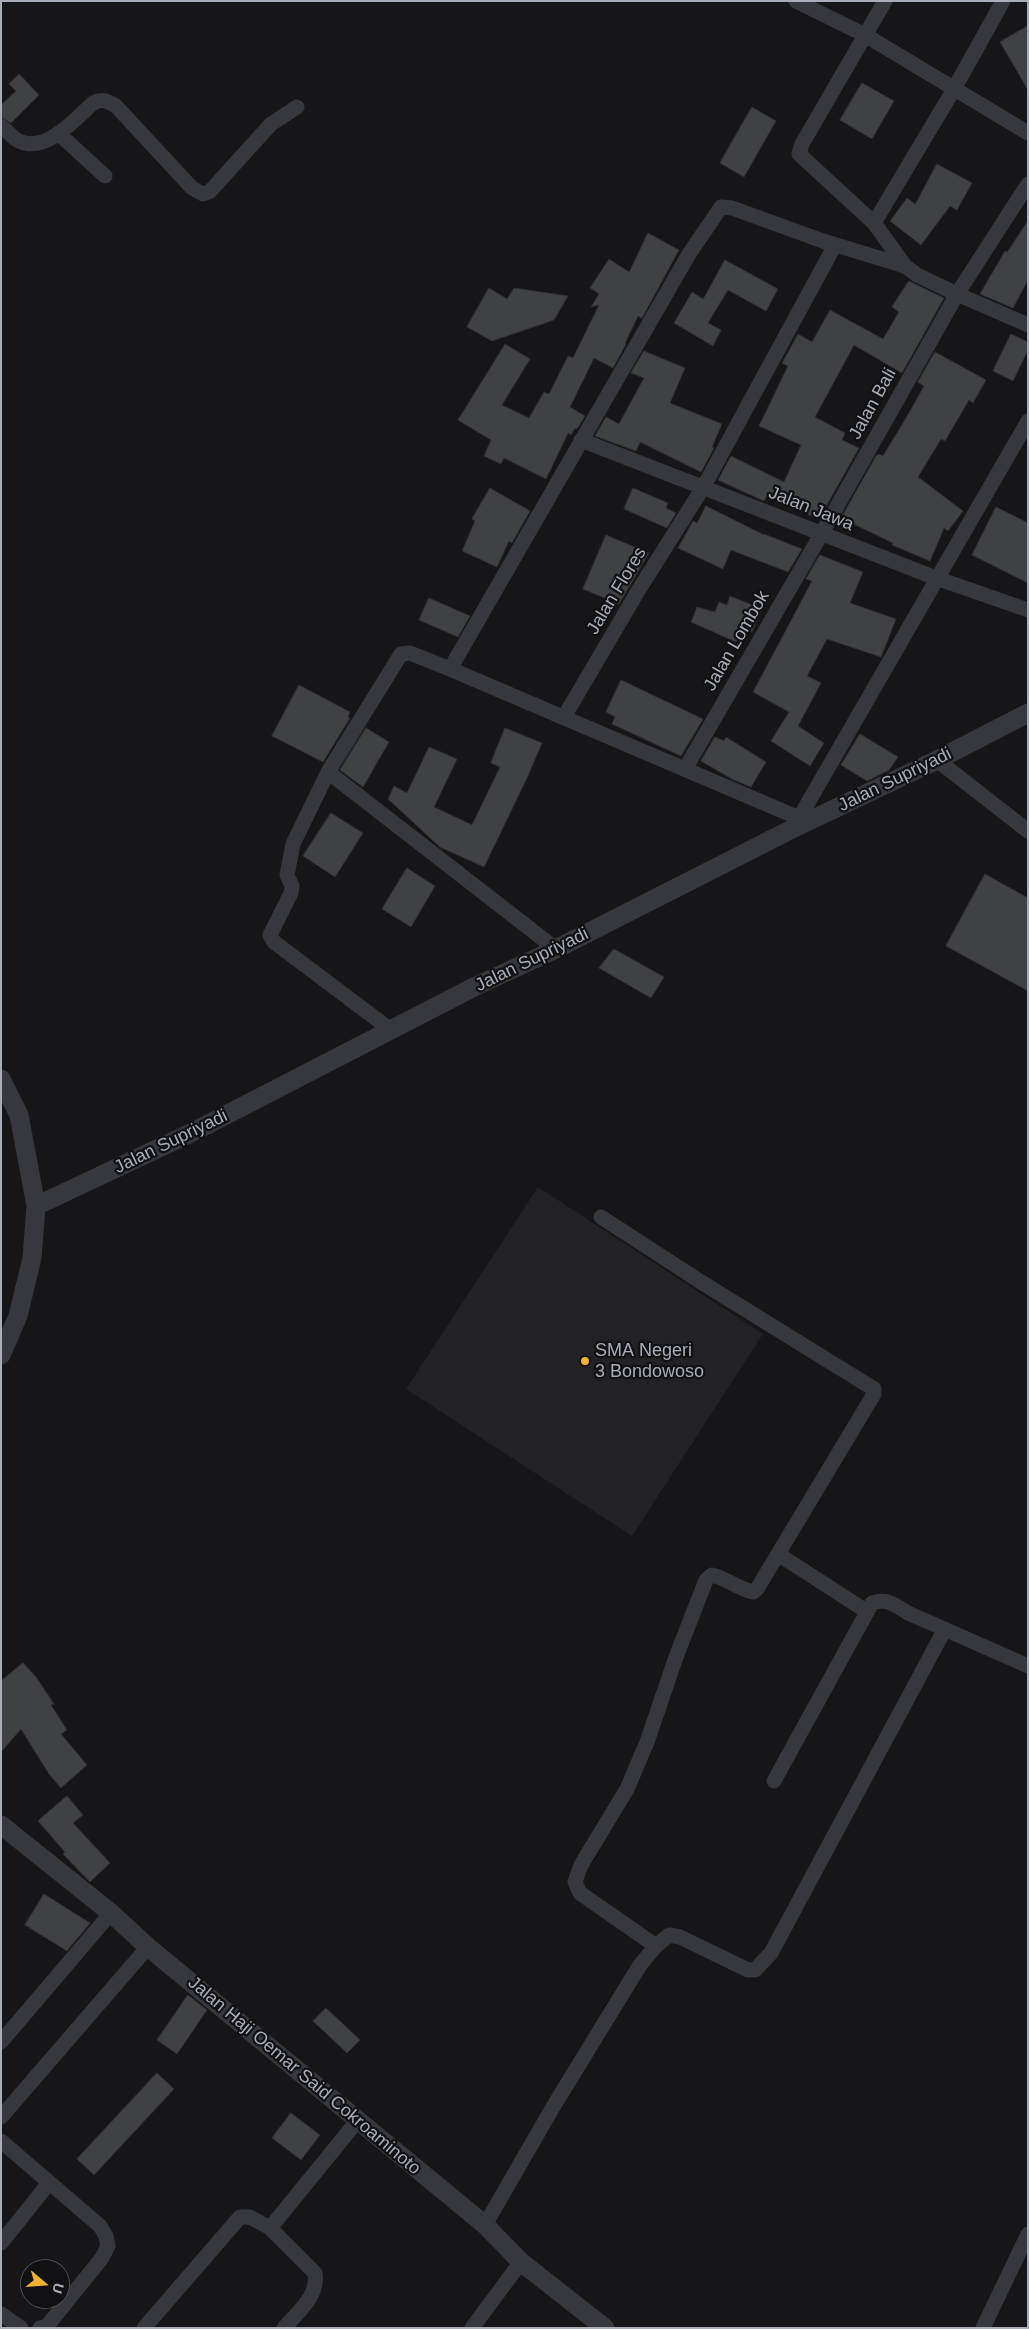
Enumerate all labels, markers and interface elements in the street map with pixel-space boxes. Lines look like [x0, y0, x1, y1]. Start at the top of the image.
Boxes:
street label: Jalan Bali [845, 365, 901, 443]
street label: Jalan Jawa [765, 482, 857, 536]
street label: Jalan Flores [582, 543, 652, 639]
street label: Jalan Lombok [700, 587, 774, 695]
street label: Jalan Supriyadi [835, 743, 955, 817]
street label: Jalan Supriyadi [472, 923, 592, 997]
street label: Jalan Supriyadi [111, 1105, 231, 1179]
place label: SMA Negeri 3 Bondowoso [595, 1340, 704, 1382]
marker: SMA Negeri 3 Bondowoso [579, 1355, 591, 1367]
street label: Jalan Haji Oemar Said Cokroaminoto [183, 1972, 425, 2180]
north arrow [20, 2259, 70, 2309]
text: U [49, 2281, 67, 2296]

